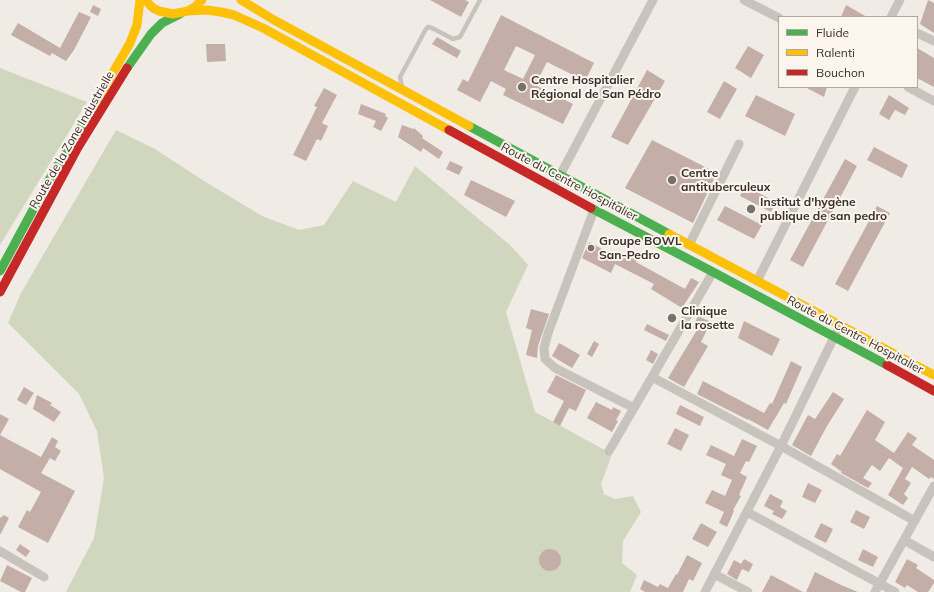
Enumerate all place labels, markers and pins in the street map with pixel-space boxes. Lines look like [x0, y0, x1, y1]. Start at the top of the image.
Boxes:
place label: Centre Hospitalier Régional de San Pédro [531, 73, 661, 101]
marker: Centre Hospitalier Régional de San Pédro [516, 81, 528, 93]
place label: Centre antituberculeux [681, 166, 770, 194]
marker: Centre antituberculeux [666, 174, 678, 186]
place label: Institut d'hygène publique de san pedro [760, 195, 887, 223]
marker: Institut d'hygène publique de san pedro [745, 203, 757, 215]
place label: Groupe BOWL San-Pedro [599, 234, 682, 262]
marker: Groupe BOWL San-Pedro [586, 243, 596, 253]
place label: Clinique la rosette [681, 304, 734, 332]
marker: Clinique la rosette [666, 312, 678, 324]

